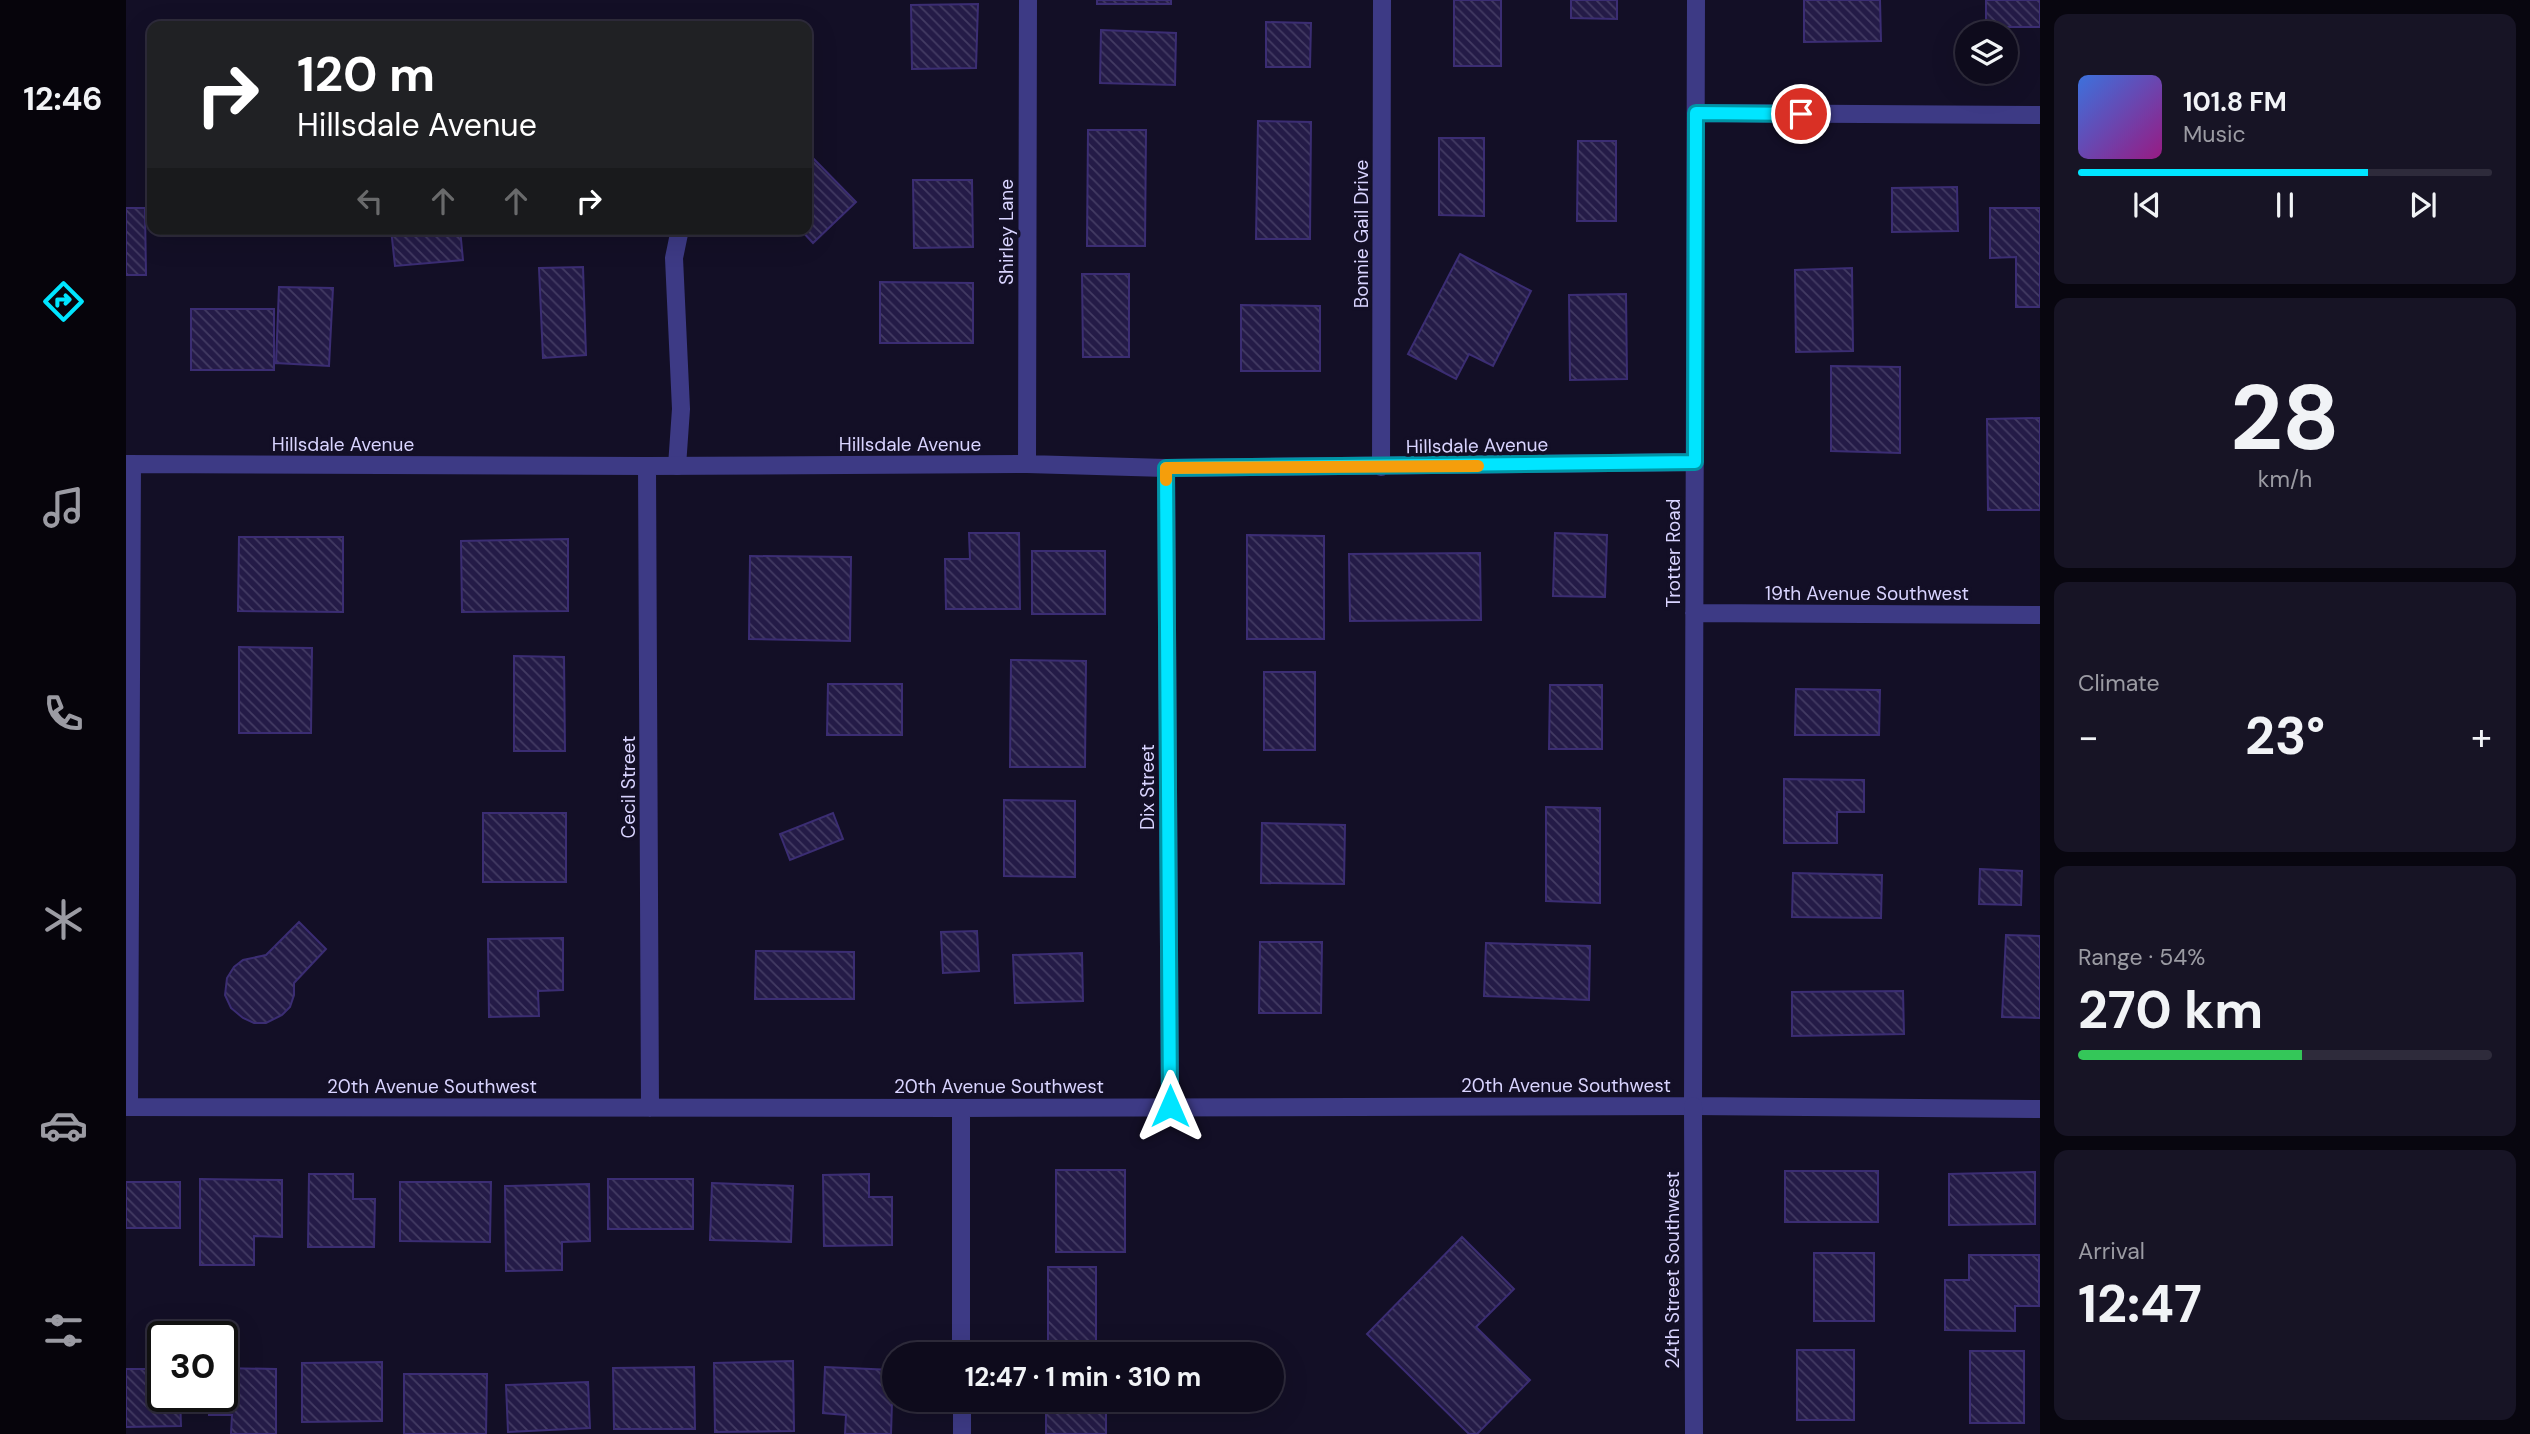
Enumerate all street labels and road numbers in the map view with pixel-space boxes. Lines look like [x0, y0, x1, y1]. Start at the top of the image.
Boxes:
street label: Bonnie Gail Drive [1349, 160, 1374, 308]
street label: Shirley Lane [994, 179, 1019, 285]
street label: Hillsdale Avenue [272, 432, 414, 457]
street label: Hillsdale Avenue [839, 432, 981, 457]
street label: Hillsdale Avenue [1406, 432, 1548, 459]
street label: Trotter Road [1661, 499, 1686, 607]
street label: 19th Avenue Southwest [1765, 581, 1969, 606]
street label: Cecil Street [616, 736, 641, 838]
street label: Dix Street [1135, 744, 1160, 830]
street label: 20th Avenue Southwest [1461, 1073, 1671, 1098]
street label: 20th Avenue Southwest [327, 1074, 537, 1099]
street label: 20th Avenue Southwest [894, 1074, 1104, 1099]
street label: 24th Street Southwest [1660, 1171, 1685, 1369]

